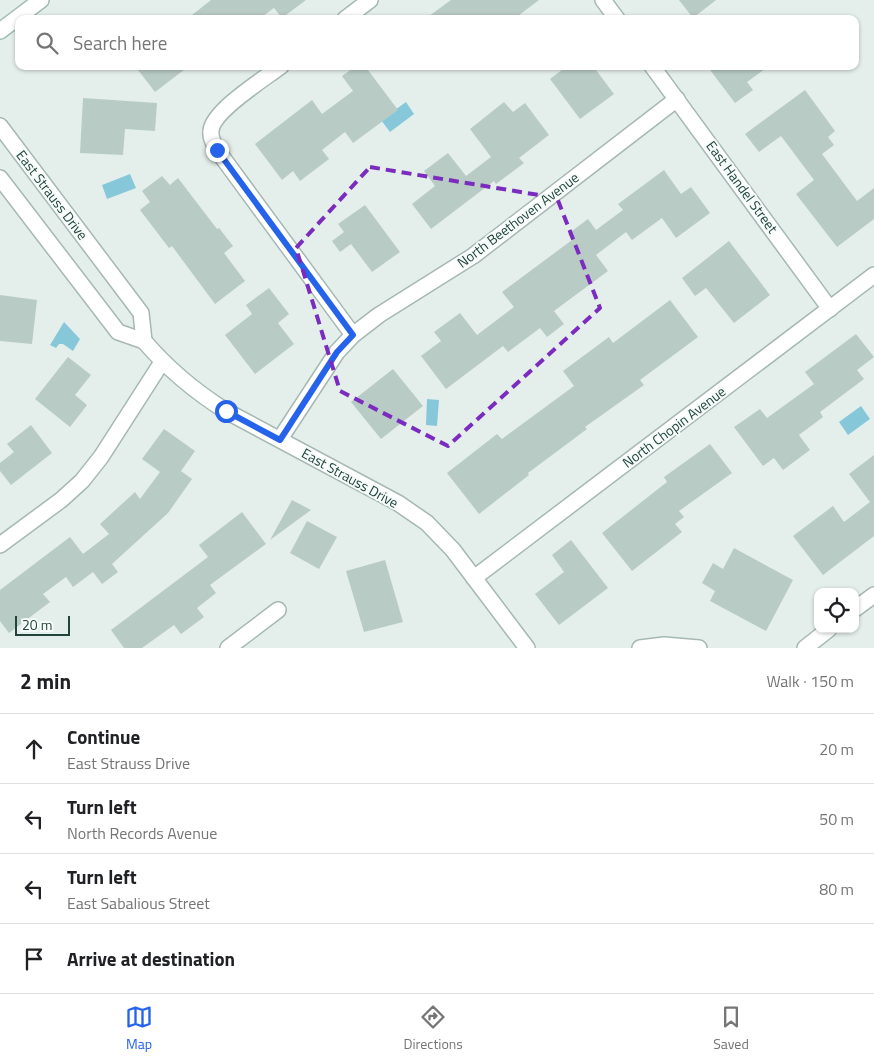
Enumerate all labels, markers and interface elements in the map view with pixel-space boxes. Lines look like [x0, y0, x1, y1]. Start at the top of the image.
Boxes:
search box [15, 15, 859, 70]
text: Search here [73, 28, 167, 57]
icon: search [33, 29, 61, 57]
street label: East Handel Street [702, 136, 783, 237]
route end [206, 139, 229, 162]
street label: East Strauss Drive [12, 145, 93, 244]
street label: North Beethoven Avenue [452, 167, 583, 272]
street label: North Chopin Avenue [618, 381, 730, 472]
route start [215, 400, 238, 423]
street label: East Strauss Drive [298, 442, 402, 513]
map controls [814, 588, 859, 633]
button: locate [814, 588, 859, 633]
scale bar [15, 613, 70, 636]
text: 20 m [22, 614, 52, 635]
text: 2 min [20, 665, 71, 697]
text: Walk · 150 m [766, 669, 854, 693]
text: Continue [67, 722, 140, 751]
icon: ahead [20, 735, 48, 763]
text: 20 m [819, 737, 854, 761]
text: East Strauss Drive [67, 751, 190, 775]
text: Turn left [67, 792, 137, 821]
icon: left [20, 805, 48, 833]
text: 50 m [819, 807, 854, 831]
text: North Records Avenue [67, 821, 217, 845]
text: Turn left [67, 862, 137, 891]
icon: left [20, 875, 48, 903]
text: 80 m [819, 877, 854, 901]
text: East Sabalious Street [67, 891, 210, 915]
text: Arrive at destination [67, 944, 235, 973]
icon: arrive [20, 945, 48, 973]
tab: Map [125, 1003, 153, 1054]
tab: Directions [403, 1003, 463, 1054]
tab: Saved [713, 1003, 749, 1054]

